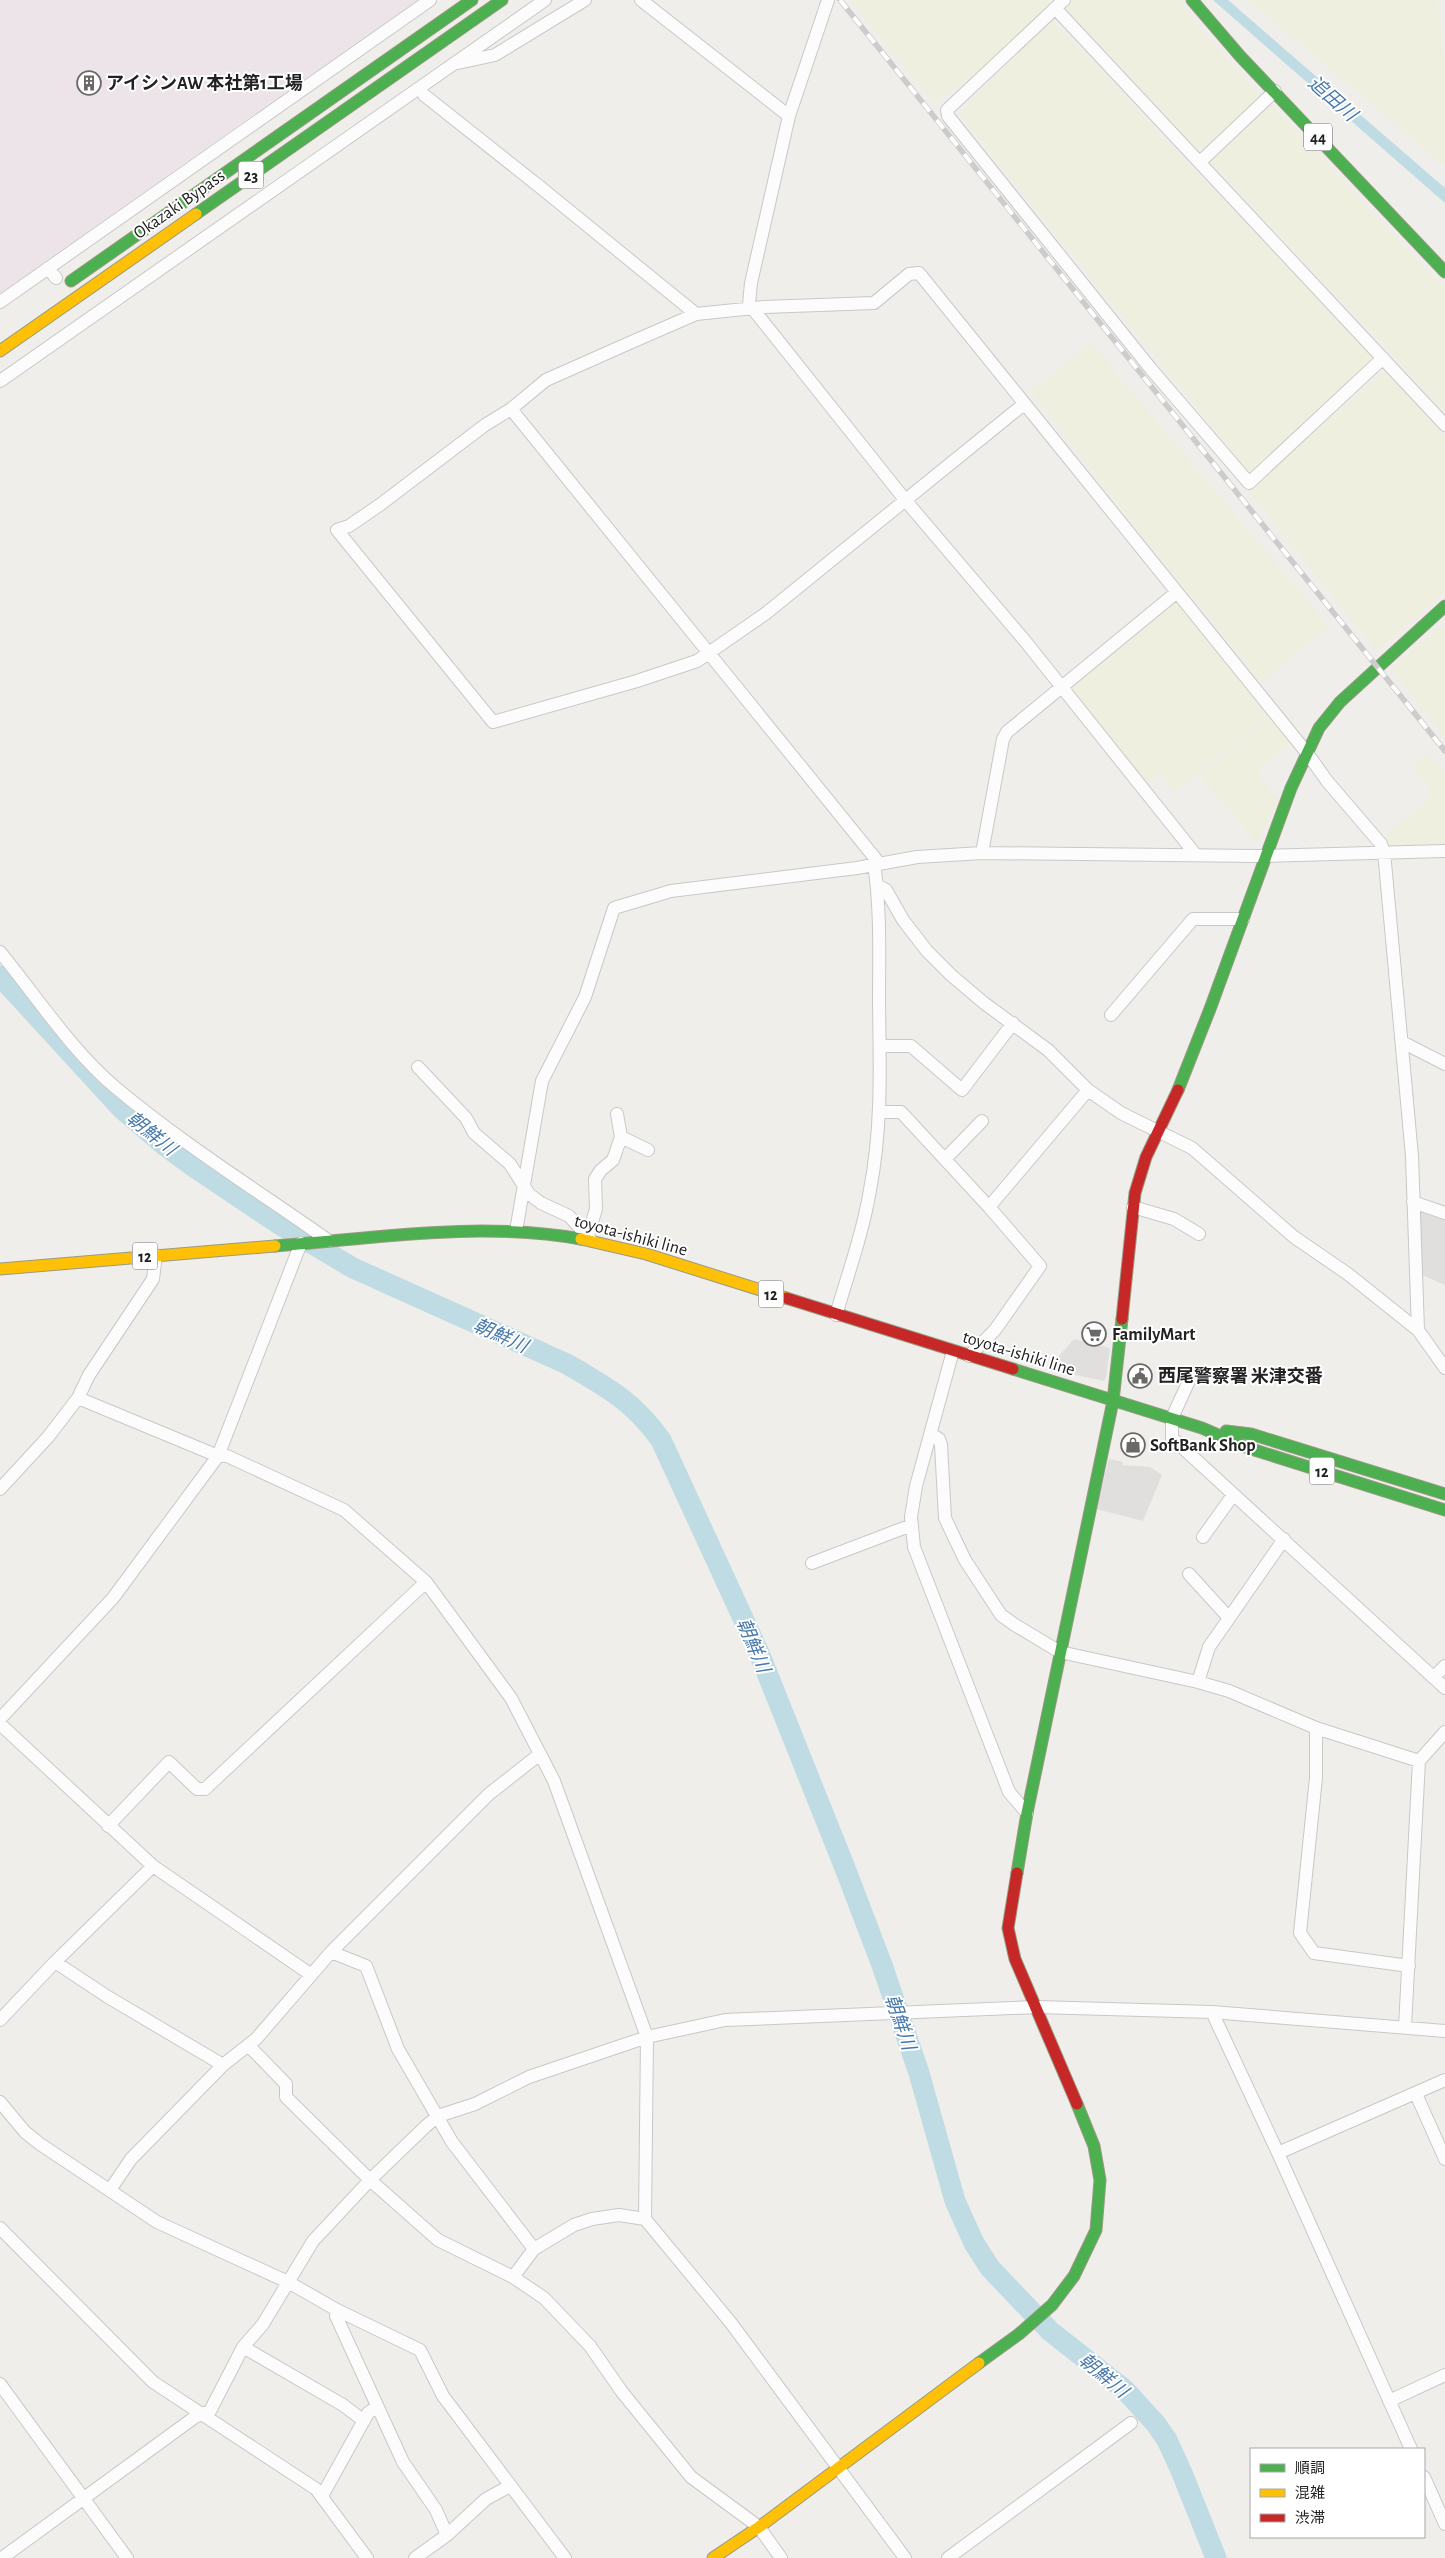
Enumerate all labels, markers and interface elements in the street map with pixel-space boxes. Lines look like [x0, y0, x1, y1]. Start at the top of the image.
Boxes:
building icon: アイシンAW 本社第1工場 [76, 70, 102, 96]
water label: 追田川 [1304, 72, 1363, 126]
place label: アイシンAW 本社第1工場 [106, 73, 303, 93]
road number: 44 [1304, 124, 1332, 150]
road number: 23 [238, 162, 264, 188]
street label: Okazaki Bypass [131, 167, 229, 243]
water label: 朝鮮川 [123, 1108, 181, 1161]
street label: toyota-ishiki line [572, 1212, 689, 1260]
road number: 12 [132, 1242, 158, 1270]
road number: 12 [758, 1280, 784, 1308]
water label: 朝鮮川 [470, 1315, 533, 1357]
supermarket icon: FamilyMart [1081, 1321, 1107, 1347]
place label: FamilyMart [1112, 1326, 1195, 1344]
street label: toyota-ishiki line [960, 1328, 1077, 1380]
public building icon: 西尾警察署 米津交番 [1127, 1363, 1153, 1389]
place label: 西尾警察署 米津交番 [1158, 1366, 1323, 1386]
shop icon: SoftBank Shop [1120, 1432, 1146, 1458]
place label: SoftBank Shop [1150, 1437, 1256, 1455]
road number: 12 [1310, 1458, 1334, 1484]
water label: 朝鮮川 [733, 1615, 774, 1677]
water label: 朝鮮川 [881, 1992, 919, 2054]
water label: 朝鮮川 [1075, 2350, 1133, 2403]
legend [1250, 2448, 1425, 2538]
text: 順調 [1295, 2461, 1325, 2476]
text: 混雑 [1295, 2485, 1325, 2501]
text: 渋滞 [1295, 2510, 1325, 2526]

